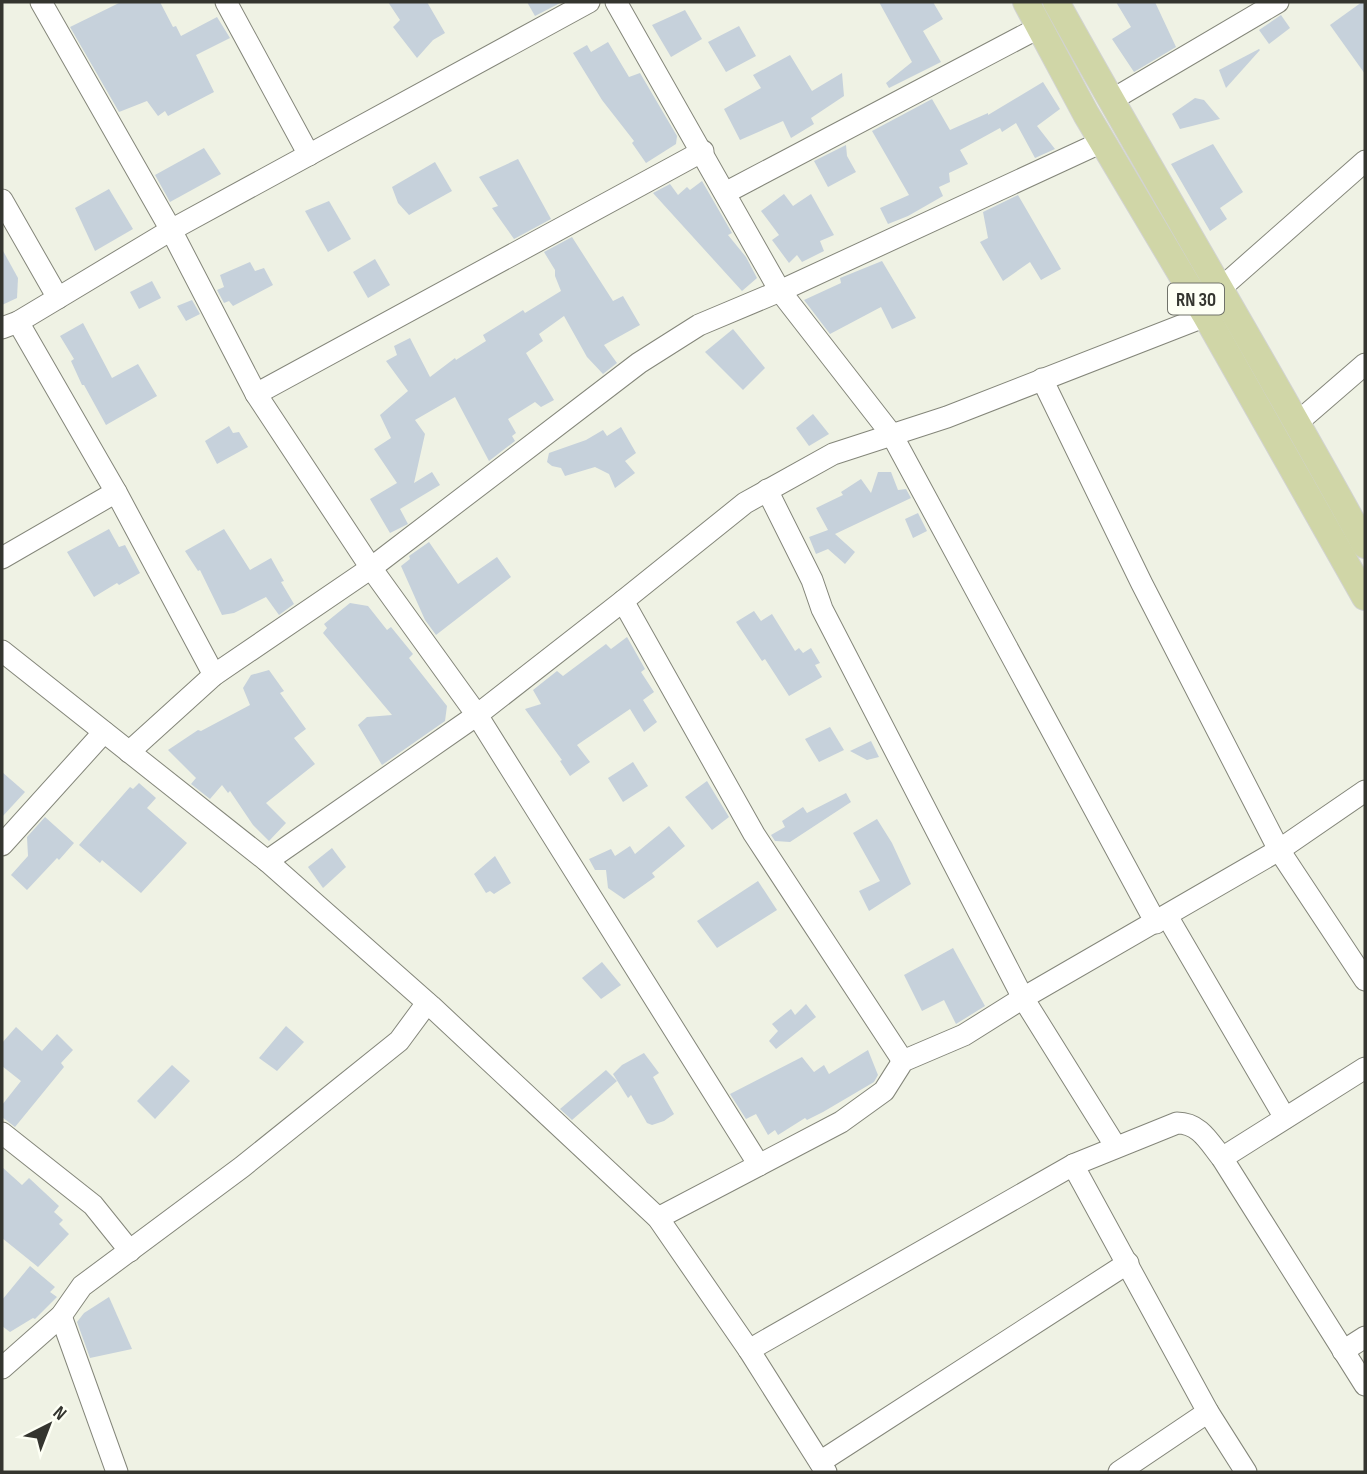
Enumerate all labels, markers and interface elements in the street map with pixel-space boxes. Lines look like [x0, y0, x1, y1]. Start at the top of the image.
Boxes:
road number: RN 30 [1168, 284, 1224, 314]
north arrow [14, 1390, 84, 1460]
text: N [48, 1402, 71, 1425]

